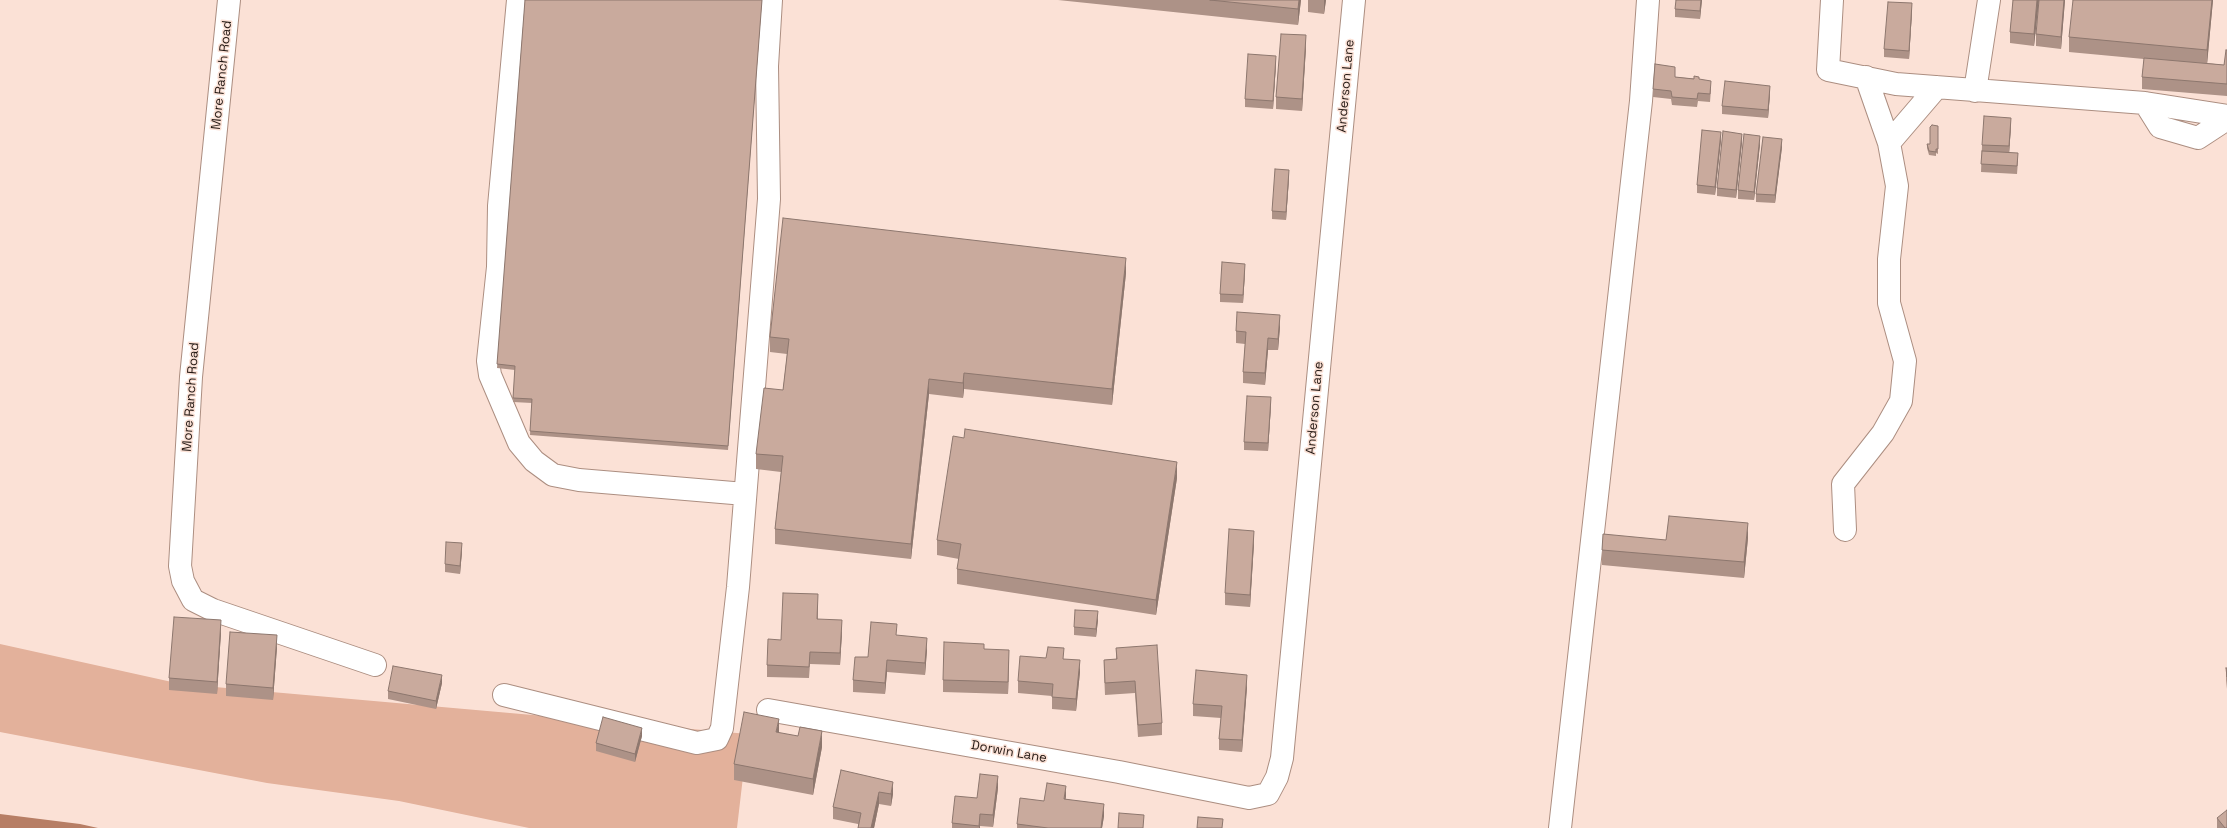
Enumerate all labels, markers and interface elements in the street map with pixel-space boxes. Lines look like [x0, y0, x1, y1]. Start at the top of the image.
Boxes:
street label: More Ranch Road [209, 20, 235, 130]
street label: Anderson Lane [1334, 39, 1358, 133]
street label: More Ranch Road [179, 342, 203, 452]
street label: Anderson Lane [1303, 361, 1327, 455]
street label: Dorwin Lane [970, 738, 1048, 766]

